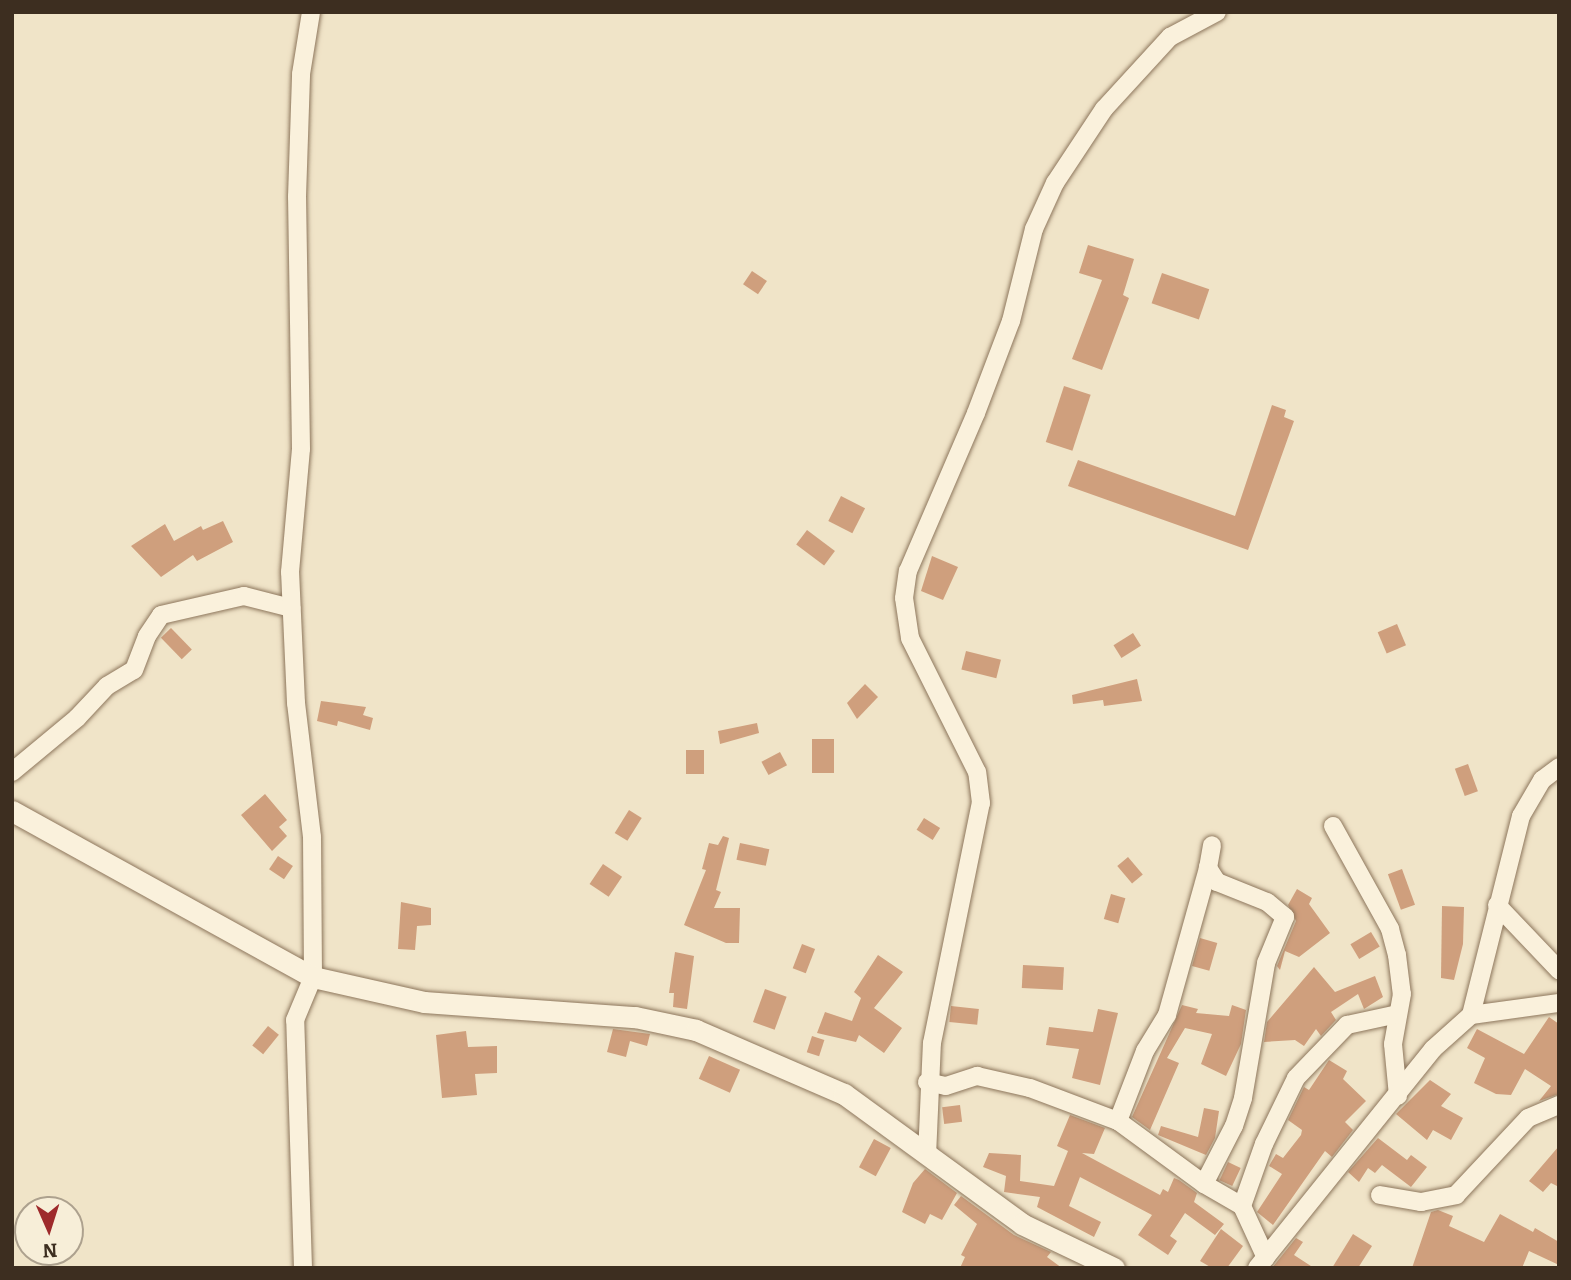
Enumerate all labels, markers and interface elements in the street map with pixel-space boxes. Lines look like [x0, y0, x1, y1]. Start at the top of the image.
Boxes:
north arrow [14, 1196, 84, 1266]
text: N [42, 1239, 58, 1262]

